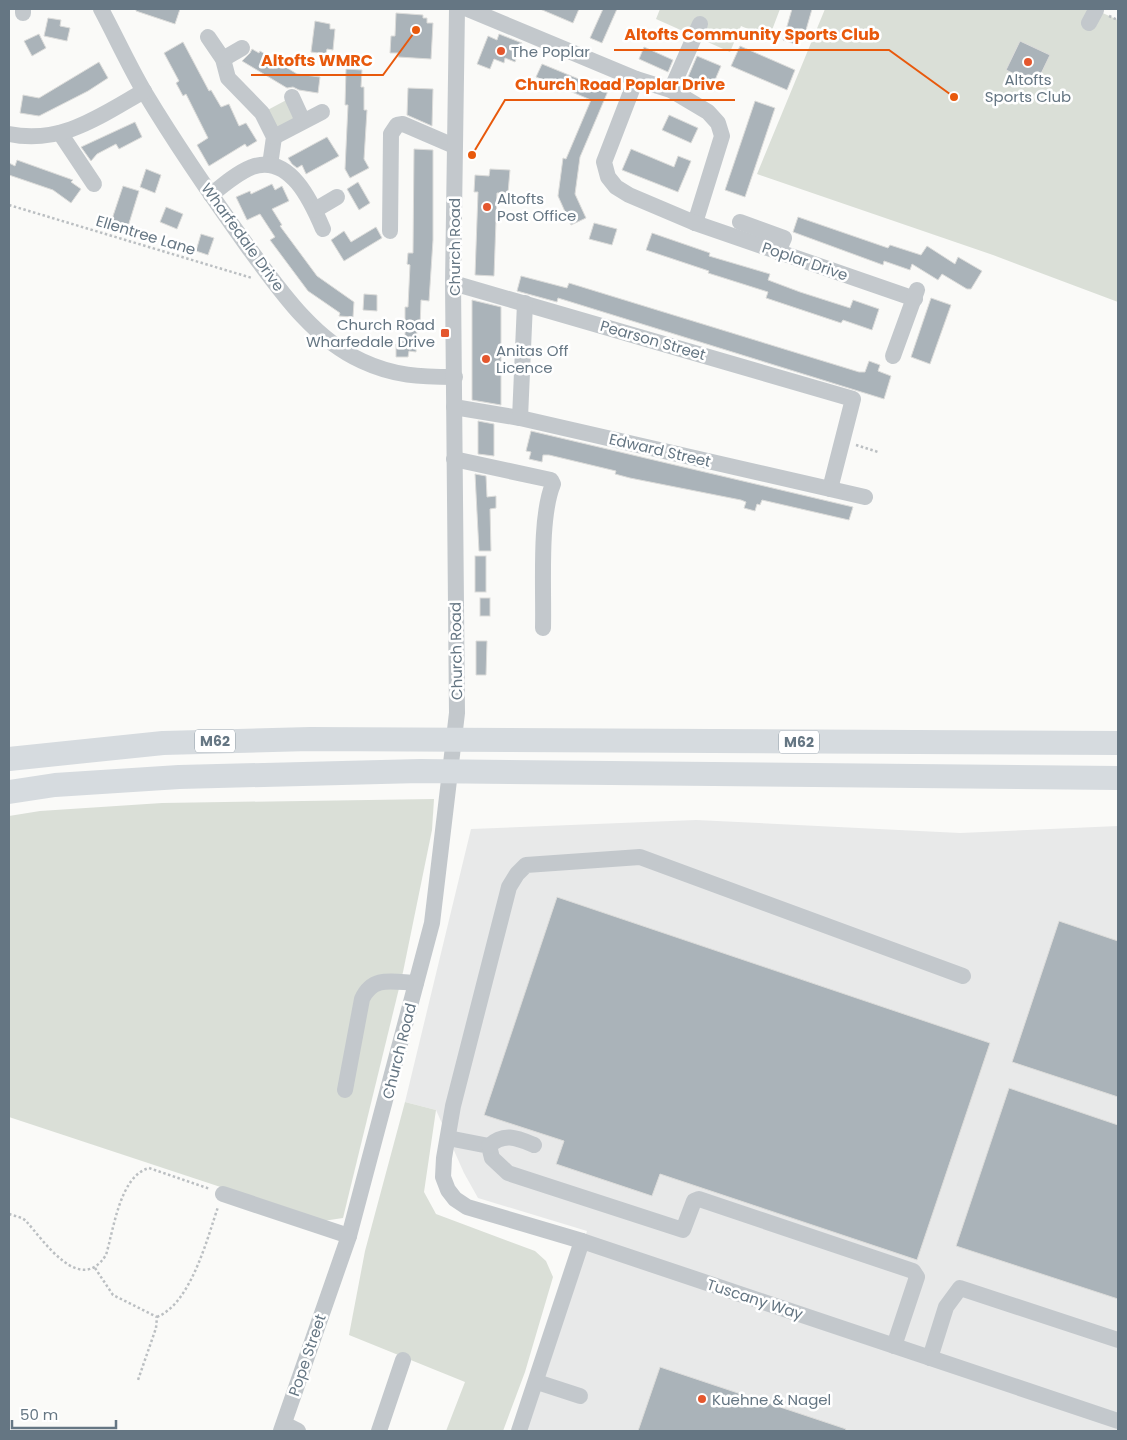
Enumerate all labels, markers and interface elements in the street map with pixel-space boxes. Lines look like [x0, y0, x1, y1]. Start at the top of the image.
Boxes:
callout: Altofts Community Sports Club [614, 19, 889, 50]
text: Altofts Community Sports Club [624, 23, 880, 46]
place label: The Poplar [511, 41, 590, 62]
callout: Altofts WMRC [251, 44, 383, 75]
marker: The Poplar [495, 45, 507, 57]
text: Altofts WMRC [261, 49, 373, 72]
marker: Altofts Sports Club [1022, 56, 1034, 68]
callout: Church Road Poplar Drive [505, 69, 735, 100]
place label: Altofts Sports Club [985, 69, 1071, 107]
text: Church Road Poplar Drive [515, 73, 725, 96]
street label: Wharfedale Drive [197, 179, 289, 295]
place label: Altofts Post Office [497, 188, 576, 226]
street label: Church Road [444, 198, 465, 296]
marker: Altofts Post Office [481, 201, 493, 213]
street label: Ellentree Lane [94, 210, 198, 260]
street label: Poplar Drive [759, 237, 851, 285]
place label: Church Road Wharfedale Drive [306, 314, 435, 352]
street label: Pearson Street [598, 315, 708, 365]
marker: Church Road Wharfedale Drive [439, 327, 451, 339]
place label: Anitas Off Licence [496, 340, 569, 378]
marker: Anitas Off Licence [480, 353, 492, 365]
street label: Edward Street [607, 428, 713, 472]
street label: Church Road [445, 602, 467, 700]
road number: M62 [195, 729, 235, 752]
road number: M62 [779, 730, 819, 754]
street label: Church Road [377, 1001, 421, 1101]
street label: Tuscany Way [704, 1274, 806, 1325]
street label: Pope Street [283, 1311, 331, 1399]
place label: Kuehne & Nagel [712, 1389, 831, 1410]
marker: Kuehne & Nagel [696, 1393, 708, 1405]
scale bar [12, 1398, 116, 1430]
text: 50 m [20, 1404, 58, 1425]

